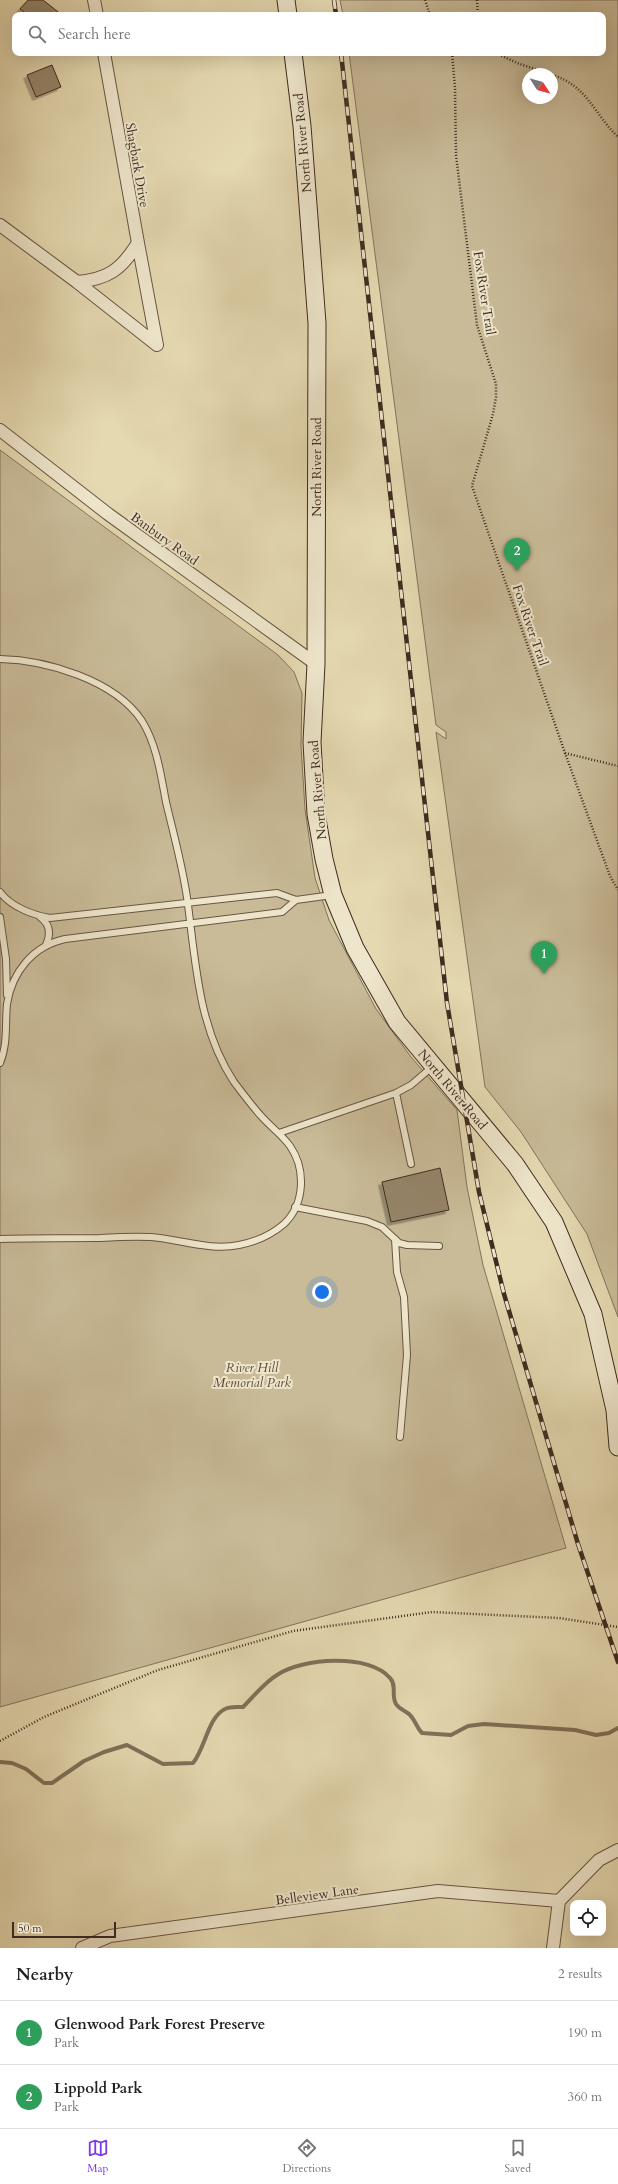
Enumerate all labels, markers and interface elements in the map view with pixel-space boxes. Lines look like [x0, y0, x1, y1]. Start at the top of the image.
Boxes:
search box [12, 12, 606, 56]
icon: search [26, 23, 48, 45]
text: Search here [58, 24, 131, 44]
north arrow [522, 68, 558, 104]
street label: North River Road [290, 92, 316, 193]
street label: Shagbark Drive [121, 121, 153, 209]
street label: Fox River Trail [469, 250, 500, 337]
street label: North River Road [308, 417, 326, 517]
street label: Banbury Road [127, 508, 202, 570]
pin: 2 [504, 538, 530, 571]
street label: Fox River Trail [508, 582, 553, 669]
street label: North River Road [305, 739, 331, 840]
pin: 1 [531, 941, 557, 974]
street label: North River Road [413, 1046, 491, 1134]
your location [312, 1282, 332, 1302]
park label: River Hill Memorial Park [213, 1359, 292, 1392]
street label: Belleview Lane [274, 1880, 360, 1910]
map controls [570, 1900, 606, 1936]
button: locate [570, 1900, 606, 1936]
scale bar [12, 1920, 116, 1939]
text: 50 m [18, 1921, 42, 1936]
text: Nearby [16, 1963, 73, 1986]
text: 2 results [558, 1965, 602, 1983]
text: Glenwood Park Forest Preserve [54, 2014, 265, 2034]
text: 1 [26, 2024, 32, 2042]
text: 190 m [568, 2024, 602, 2042]
text: Park [54, 2034, 79, 2052]
text: Lippold Park [54, 2078, 143, 2098]
text: 2 [26, 2088, 32, 2106]
text: 360 m [568, 2088, 602, 2106]
text: Park [54, 2098, 79, 2116]
tab: Map [87, 2137, 109, 2176]
tab: Directions [282, 2137, 331, 2176]
tab: Saved [505, 2137, 531, 2176]

